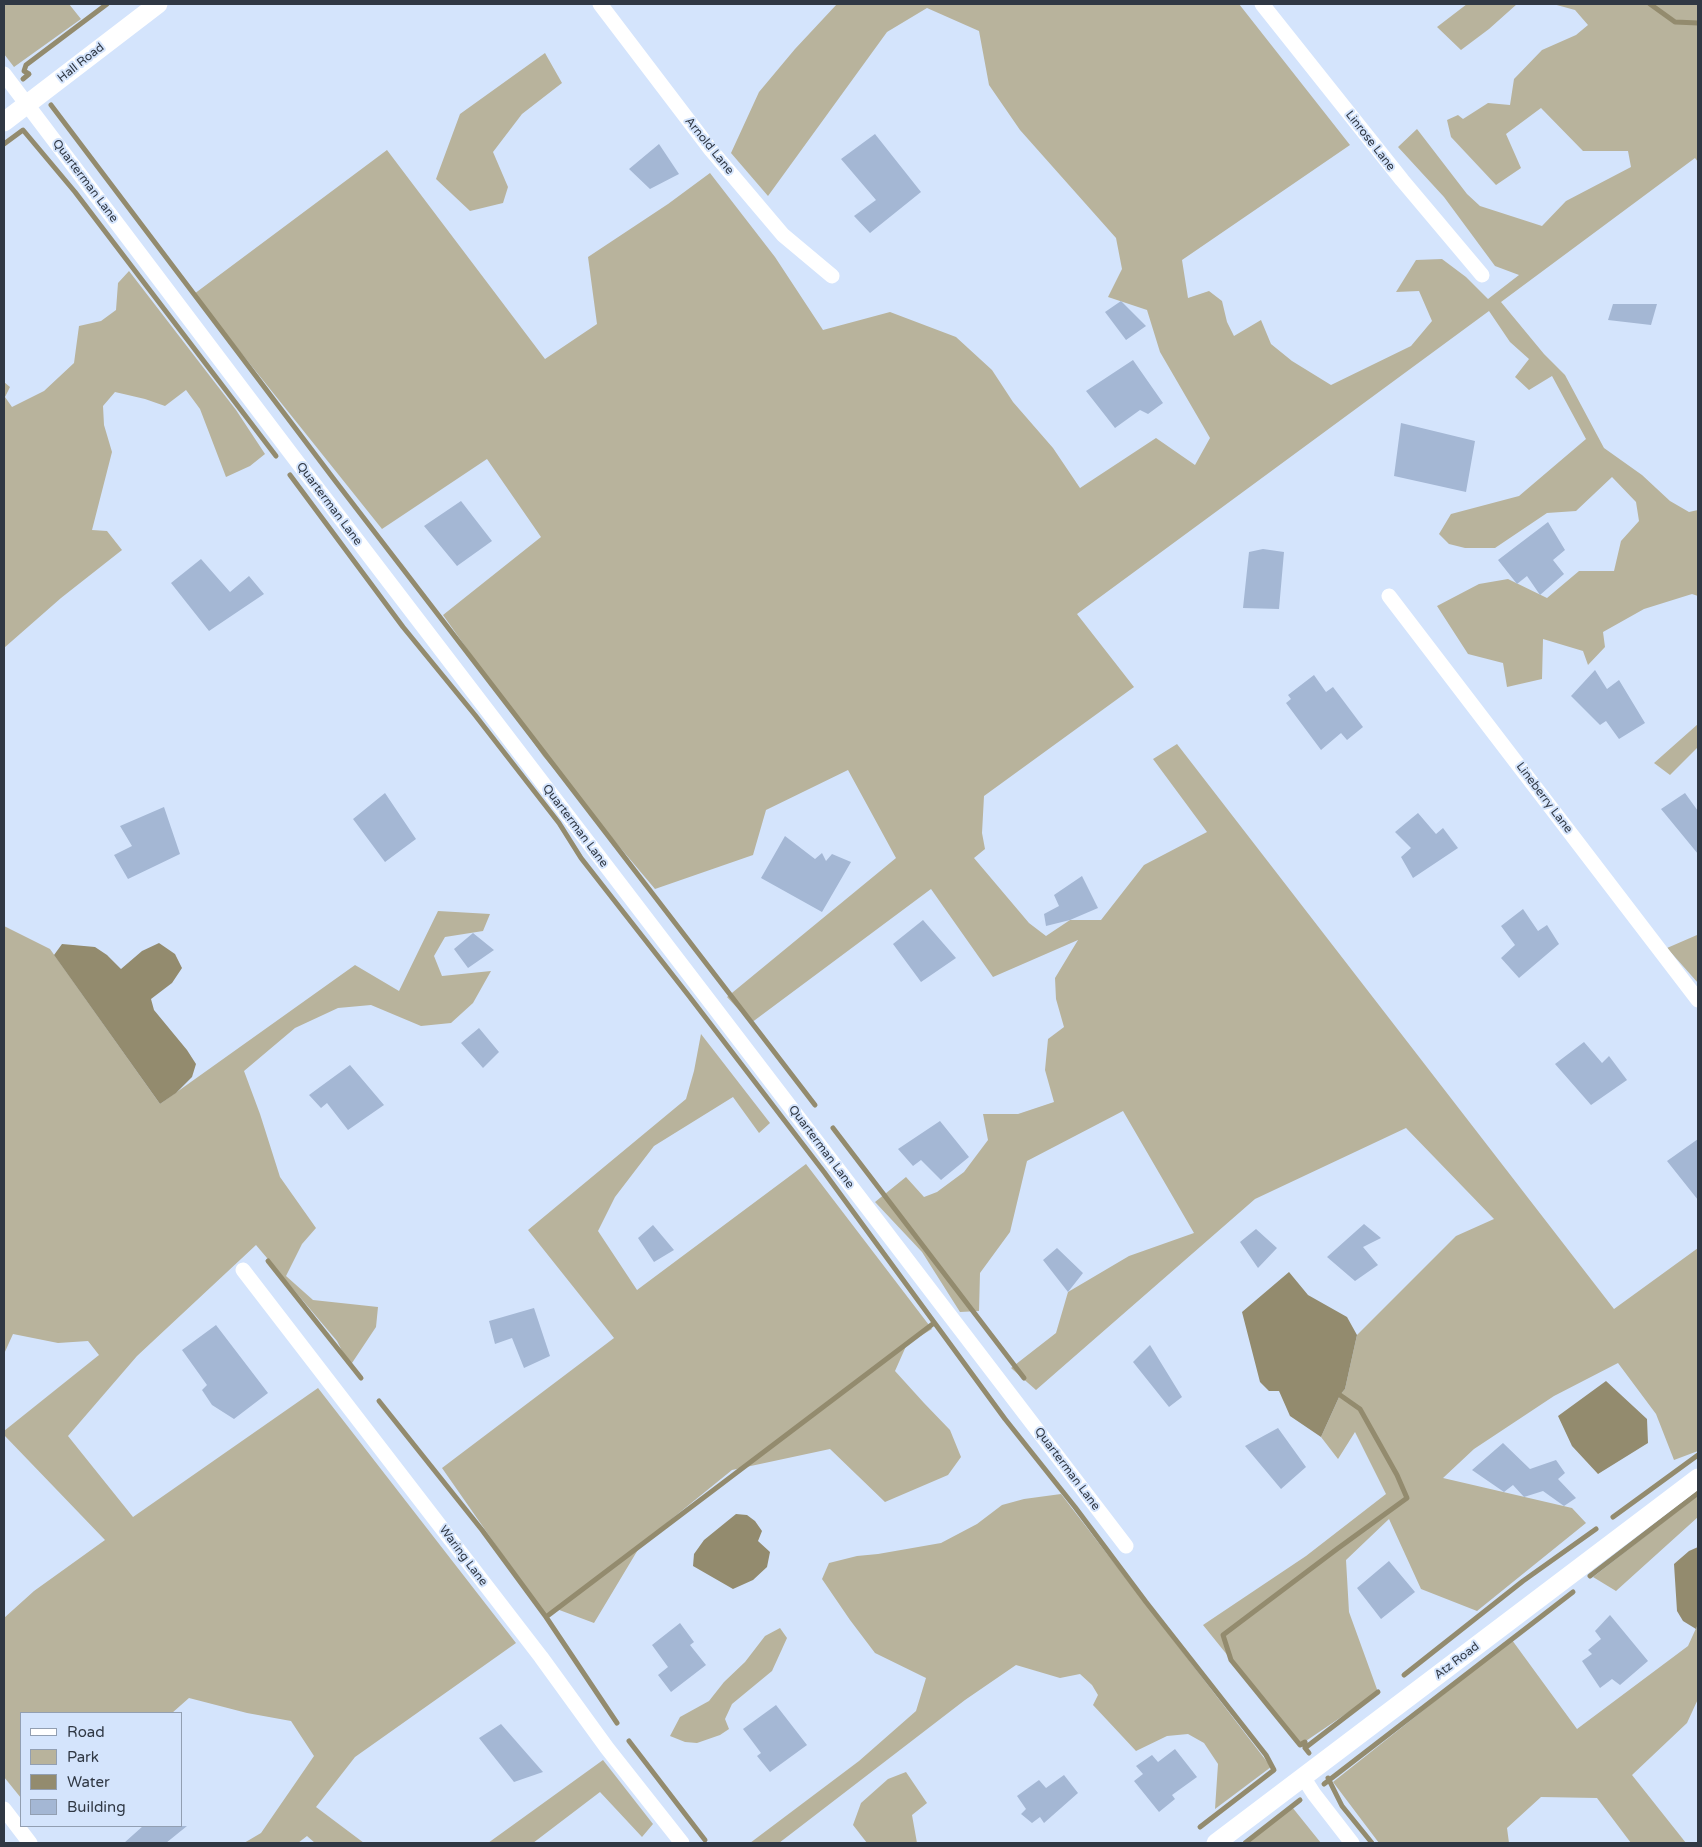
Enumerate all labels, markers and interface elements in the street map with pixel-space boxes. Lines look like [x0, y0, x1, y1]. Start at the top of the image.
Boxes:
street label: Hall Road [55, 40, 107, 86]
street label: Linrose Lane [1342, 108, 1398, 174]
street label: Arnold Lane [682, 114, 736, 178]
street label: Quarterman Lane [49, 137, 121, 225]
street label: Quarterman Lane [293, 460, 365, 548]
street label: Lineberry Lane [1513, 760, 1575, 836]
street label: Quarterman Lane [539, 782, 611, 870]
street label: Quarterman Lane [785, 1103, 857, 1191]
street label: Quarterman Lane [1031, 1425, 1103, 1513]
street label: Waring Lane [436, 1523, 490, 1589]
street label: Atz Road [1432, 1639, 1482, 1683]
legend [20, 1712, 182, 1827]
text: Road [67, 1723, 105, 1741]
text: Park [67, 1748, 99, 1766]
text: Water [67, 1773, 110, 1791]
text: Building [67, 1798, 126, 1816]

